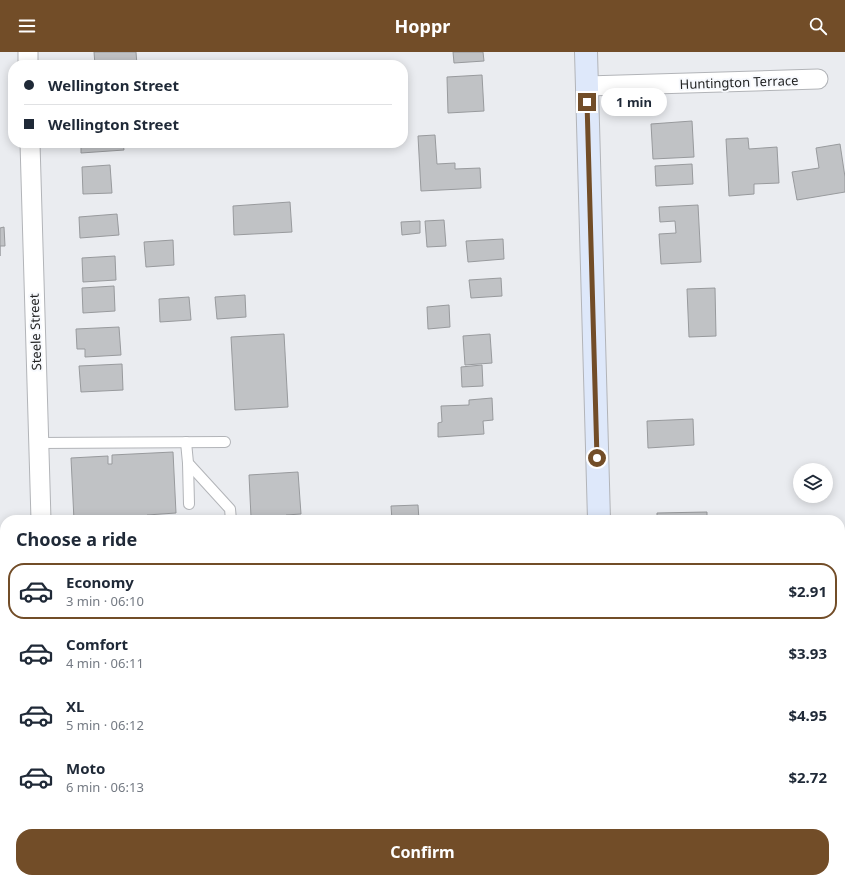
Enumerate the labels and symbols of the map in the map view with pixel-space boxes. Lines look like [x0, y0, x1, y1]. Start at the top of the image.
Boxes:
street label: Huntington Terrace [679, 71, 799, 93]
callout: 1 min [601, 88, 667, 116]
route end [578, 93, 596, 111]
street label: Steele Street [25, 293, 45, 371]
route start [588, 449, 606, 467]

